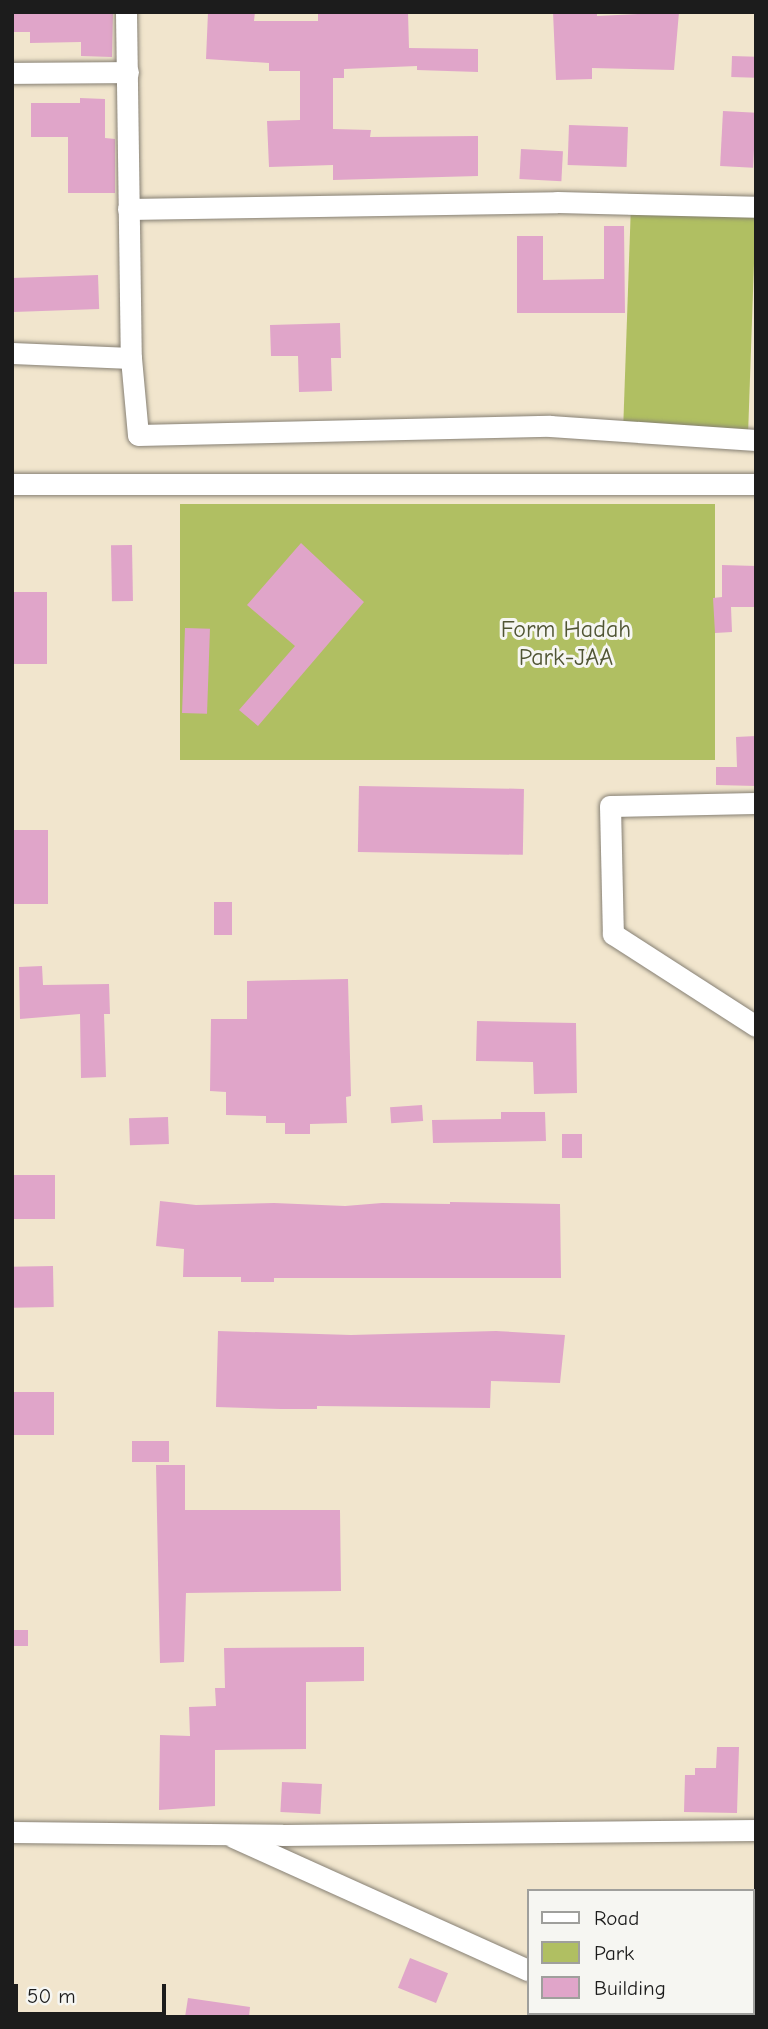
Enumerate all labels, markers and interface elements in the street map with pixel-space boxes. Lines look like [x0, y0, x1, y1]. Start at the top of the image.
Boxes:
park label: Form Hadah Park-JAA [501, 616, 631, 672]
legend [526, 1889, 754, 2015]
text: Road [594, 1906, 639, 1930]
text: Park [594, 1941, 634, 1965]
scale bar [18, 1969, 170, 2013]
text: Building [594, 1976, 666, 2000]
text: 50 m [27, 1984, 76, 2008]

